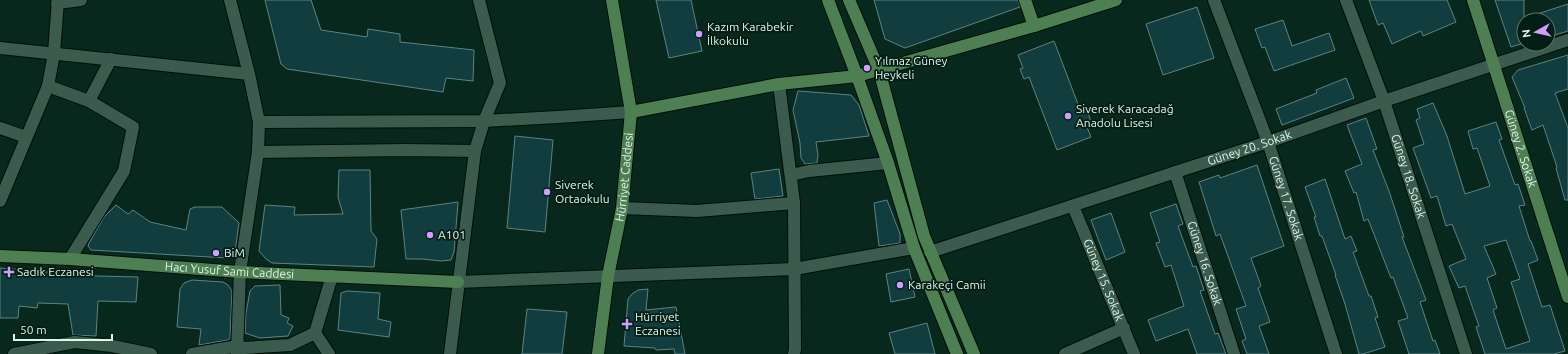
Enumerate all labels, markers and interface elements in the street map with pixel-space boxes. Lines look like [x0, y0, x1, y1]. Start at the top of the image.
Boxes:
north arrow [1516, 12, 1556, 52]
place label: Kazım Karabekir İlkokulu [707, 20, 794, 47]
text: N [1520, 28, 1533, 38]
marker: Kazım Karabekir İlkokulu [694, 29, 704, 39]
place label: Yılmaz Güney Heykeli [875, 54, 948, 81]
marker: Yılmaz Güney Heykeli [862, 63, 872, 73]
place label: Siverek Karacadağ Anadolu Lisesi [1076, 102, 1174, 129]
street label: Güney 2. Sokak [1502, 108, 1540, 189]
marker: Siverek Karacadağ Anadolu Lisesi [1063, 111, 1073, 121]
street label: Güney 20. Sokak [1206, 127, 1293, 167]
street label: Hürriyet Caddesi [612, 132, 635, 223]
street label: Güney 18. Sokak [1389, 132, 1429, 220]
street label: Güney 17. Sokak [1267, 154, 1306, 242]
place label: Siverek Ortaokulu [555, 178, 610, 205]
marker: Siverek Ortaokulu [542, 187, 552, 197]
street label: Güney 16. Sokak [1185, 219, 1225, 307]
place label: A101 [438, 228, 466, 241]
marker: A101 [425, 230, 435, 240]
street label: Güney 15. Sokak [1081, 237, 1127, 323]
place label: BiM [224, 246, 245, 259]
marker: BiM [211, 248, 221, 258]
street label: Hacı Yusuf Sami Caddesi [164, 259, 295, 280]
place label: Sadık Eczanesi [17, 265, 94, 278]
marker: Sadık Eczanesi [4, 267, 14, 277]
place label: Karakeçi Camii [908, 278, 986, 291]
marker: Karakeçi Camii [895, 280, 905, 290]
place label: Hürriyet Eczanesi [635, 310, 681, 337]
scale bar [14, 316, 112, 342]
marker: Hürriyet Eczanesi [622, 319, 632, 329]
text: 50 m [20, 323, 47, 336]

